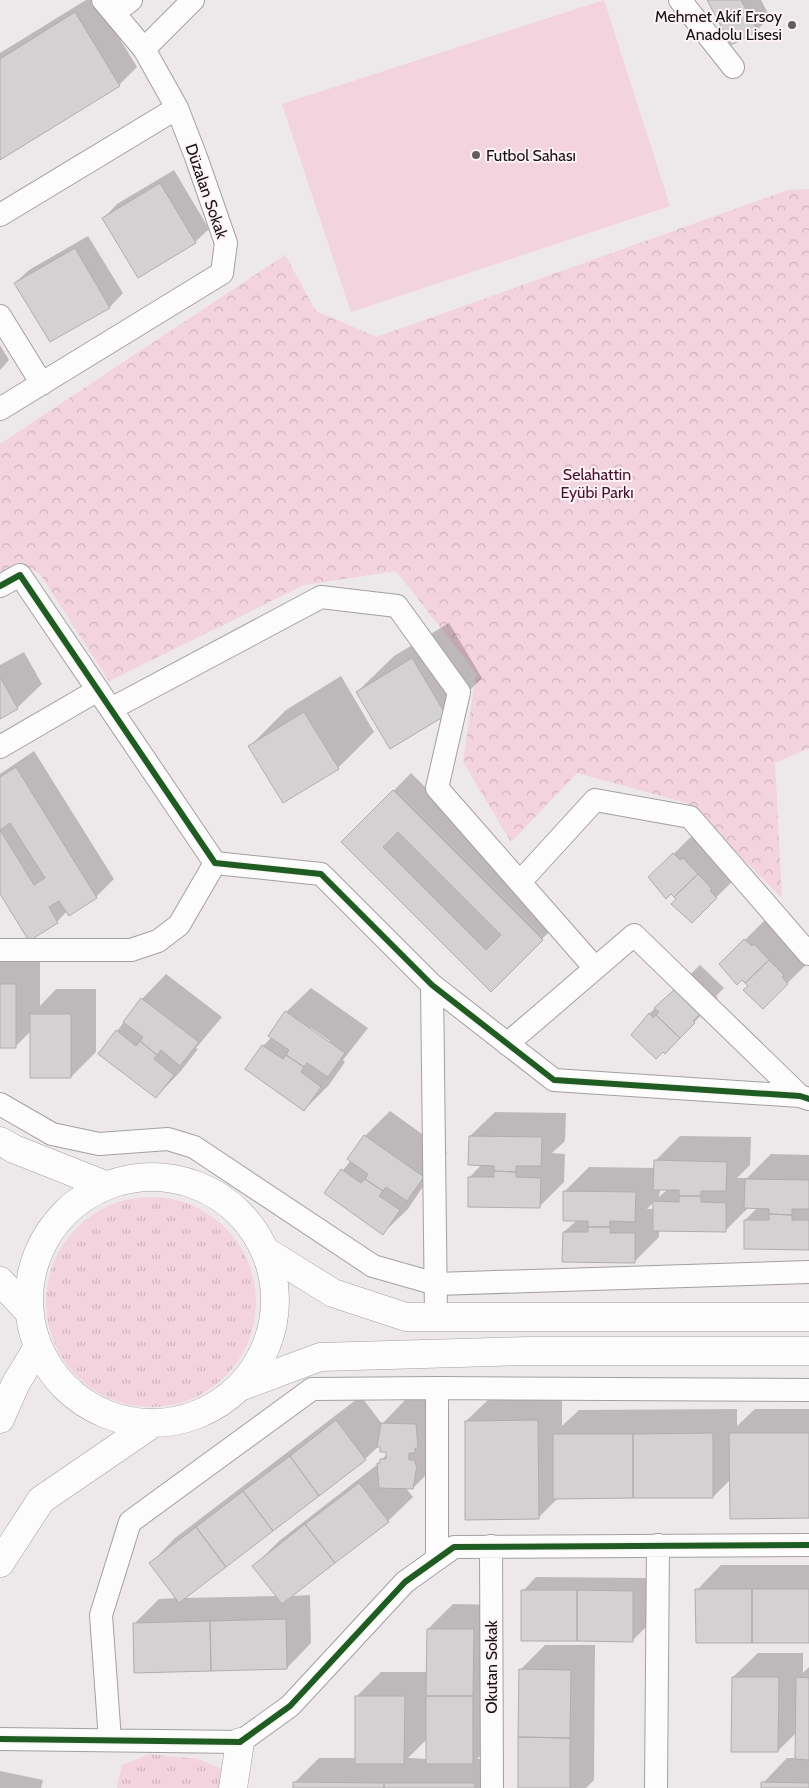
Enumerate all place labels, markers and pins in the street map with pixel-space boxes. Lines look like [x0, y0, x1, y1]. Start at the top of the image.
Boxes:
place label: Mehmet Akif Ersoy Anadolu Lisesi [655, 7, 782, 44]
marker: Mehmet Akif Ersoy Anadolu Lisesi [786, 19, 798, 31]
place label: Futbol Sahası [486, 146, 576, 165]
marker: Futbol Sahası [470, 149, 482, 161]

